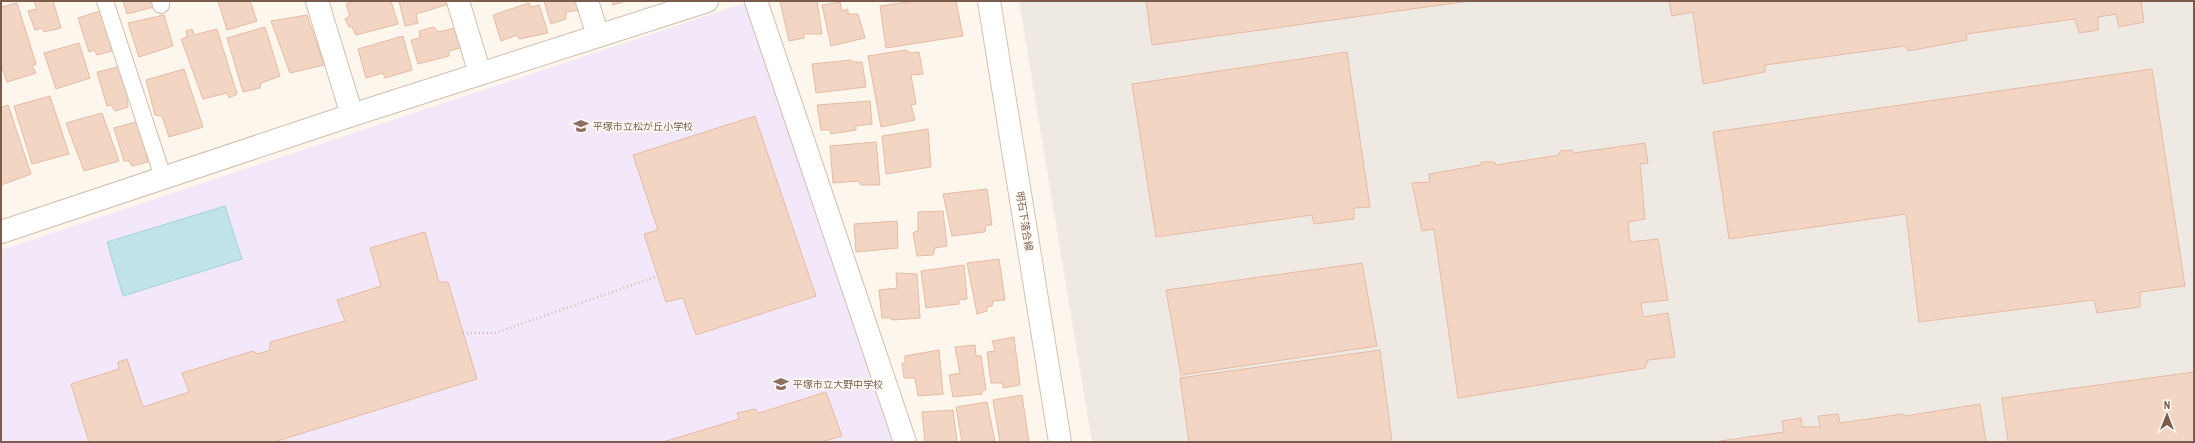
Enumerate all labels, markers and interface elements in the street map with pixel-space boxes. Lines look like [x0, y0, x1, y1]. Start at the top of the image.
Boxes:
school or university icon: 平塚市立松が丘小学校 [572, 117, 590, 135]
place label: 平塚市立松が丘小学校 [593, 120, 693, 133]
street label: 明石下落合線 [1013, 190, 1036, 252]
school or university icon: 平塚市立大野中学校 [772, 375, 790, 393]
place label: 平塚市立大野中学校 [793, 378, 883, 391]
north arrow [2147, 395, 2187, 435]
text: N [2164, 398, 2170, 412]

